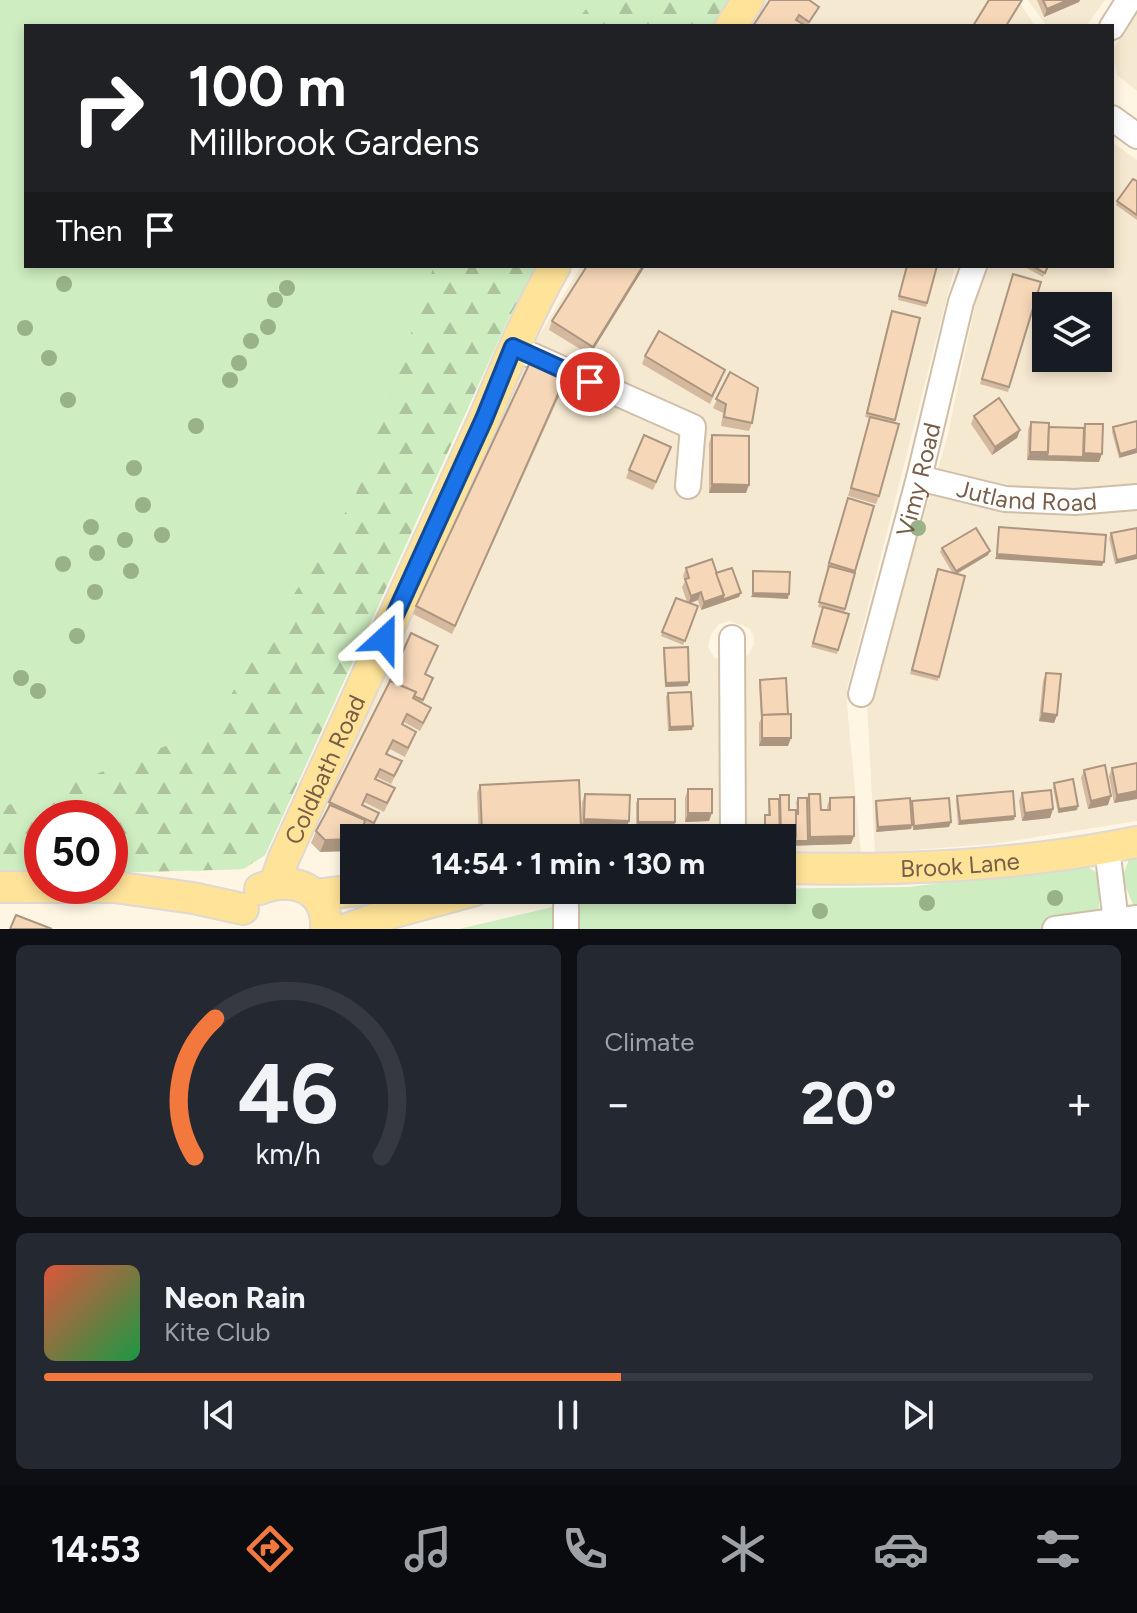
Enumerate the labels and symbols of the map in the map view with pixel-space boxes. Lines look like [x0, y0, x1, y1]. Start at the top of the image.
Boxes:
pin [556, 348, 624, 416]
street label: Vimy Road [889, 420, 946, 540]
street label: Jutland Road [954, 473, 1098, 517]
position arrow [342, 597, 426, 681]
street label: Coldbath Road [278, 690, 371, 848]
speed limit sign: 50 [24, 800, 128, 904]
street label: Brook Lane [900, 846, 1021, 882]

